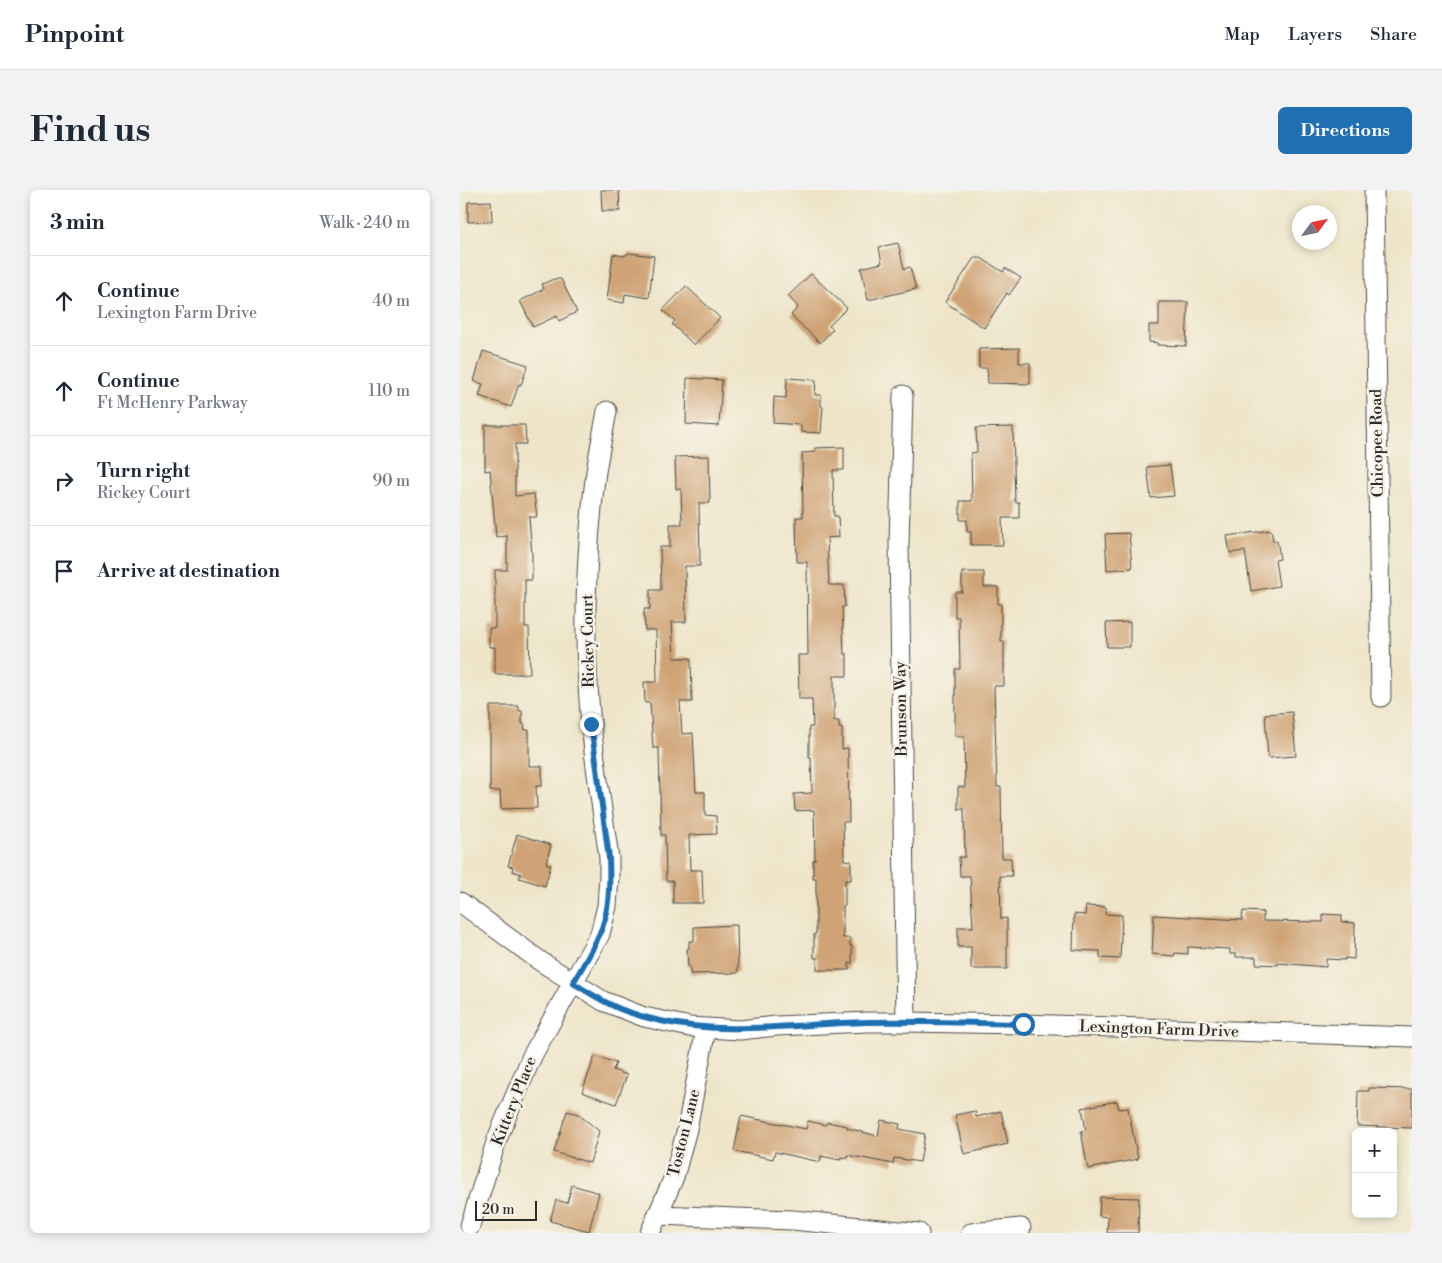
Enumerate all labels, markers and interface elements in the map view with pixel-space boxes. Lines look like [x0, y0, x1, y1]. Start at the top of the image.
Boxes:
text: Pinpoint [25, 20, 124, 50]
text: Map [1225, 23, 1260, 46]
text: Layers [1288, 23, 1342, 46]
text: Share [1370, 23, 1417, 46]
button: Directions [1278, 107, 1412, 154]
text: Find us [30, 109, 150, 152]
north arrow [1292, 205, 1337, 250]
text: 3 min [50, 210, 105, 236]
text: Walk · 240 m [319, 213, 410, 233]
text: Continue [97, 279, 180, 303]
icon: ahead [50, 287, 78, 315]
text: 40 m [373, 291, 410, 311]
text: Lexington Farm Drive [97, 303, 257, 323]
text: Continue [97, 369, 180, 393]
icon: ahead [50, 377, 78, 405]
text: 110 m [368, 381, 410, 401]
street label: Chicopee Road [1366, 388, 1388, 498]
text: Ft McHenry Parkway [97, 393, 248, 413]
text: Turn right [97, 459, 190, 483]
icon: right [50, 467, 78, 495]
text: 90 m [372, 471, 410, 491]
text: Rickey Court [97, 483, 191, 503]
icon: arrive [50, 557, 78, 585]
text: Arrive at destination [97, 559, 280, 583]
street label: Rickey Court [577, 594, 599, 688]
street label: Brunson Way [890, 661, 912, 758]
route end [580, 713, 603, 736]
route start [1012, 1013, 1035, 1036]
street label: Lexington Farm Drive [1079, 1016, 1239, 1042]
street label: Kittery Place [487, 1053, 541, 1149]
street label: Toston Lane [663, 1087, 705, 1179]
map controls [1352, 1128, 1397, 1218]
button: + [1352, 1128, 1397, 1173]
button: − [1352, 1173, 1397, 1218]
scale bar [475, 1198, 538, 1221]
text: 20 m [482, 1201, 514, 1219]

